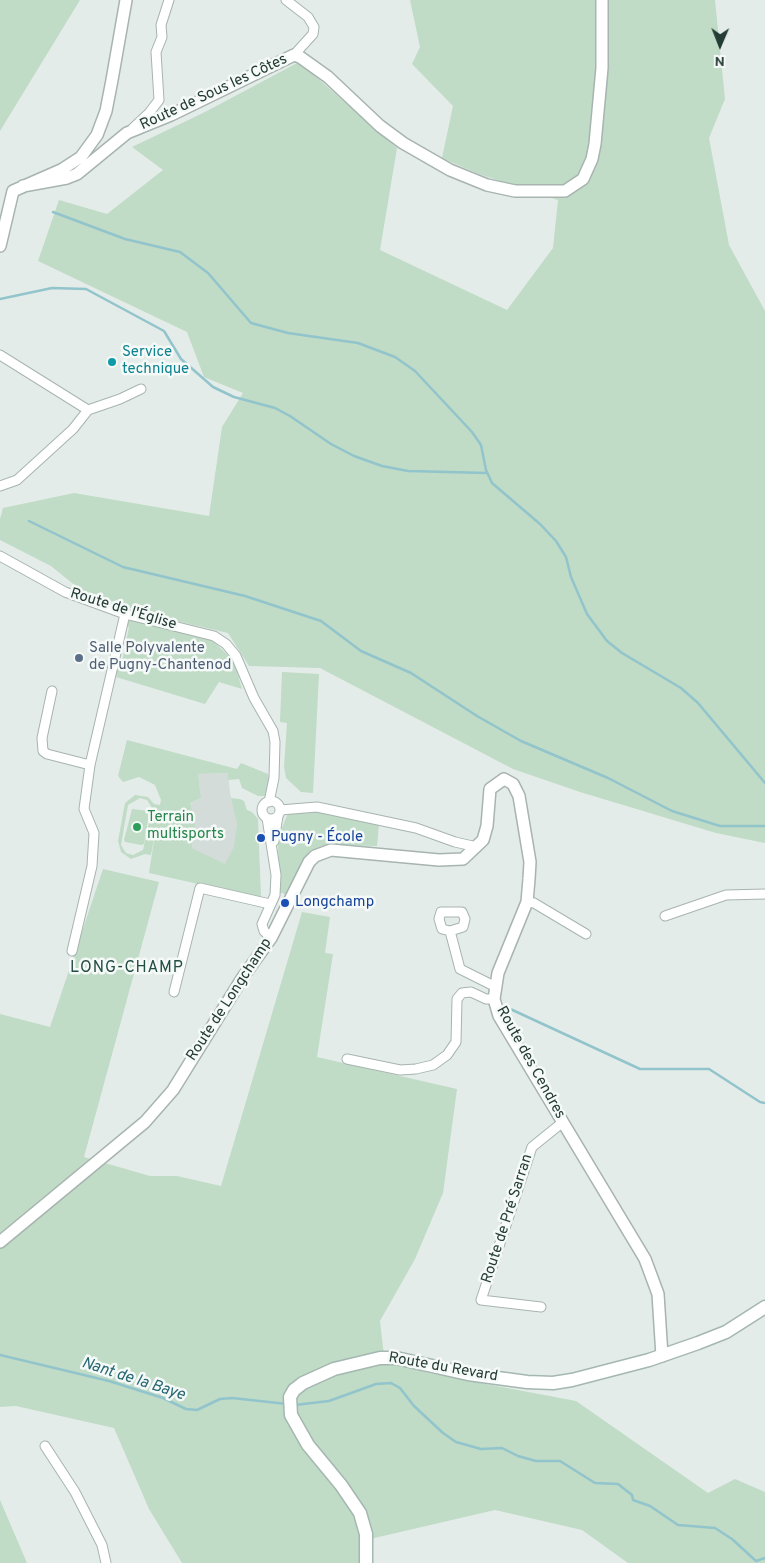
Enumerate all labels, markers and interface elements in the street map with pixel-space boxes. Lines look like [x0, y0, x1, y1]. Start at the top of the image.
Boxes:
north arrow [695, 20, 745, 70]
street label: Route de Sous les Côtes [138, 51, 290, 135]
text: N [715, 52, 725, 69]
place label: Service technique [122, 344, 189, 379]
marker: Service technique [106, 356, 118, 368]
street label: Route de l'Église [68, 585, 178, 635]
place label: Salle Polyvalente de Pugny-Chantenod [89, 640, 231, 675]
marker: Salle Polyvalente de Pugny-Chantenod [73, 652, 85, 664]
place label: Terrain multisports [147, 809, 224, 844]
marker: Terrain multisports [131, 821, 143, 833]
place label: Pugny - École [271, 829, 363, 847]
marker: Pugny - École [255, 832, 267, 844]
place label: Longchamp [295, 894, 374, 912]
marker: Longchamp [279, 897, 291, 909]
street label: Route de Longchamp [184, 935, 276, 1065]
district label: LONG-CHAMP [69, 959, 185, 979]
street label: Route des Cendres [492, 1004, 568, 1122]
street label: Route de Pré Sarran [479, 1152, 537, 1286]
street label: Route du Revard [387, 1350, 499, 1386]
water label: Nant de la Baye [79, 1354, 187, 1406]

